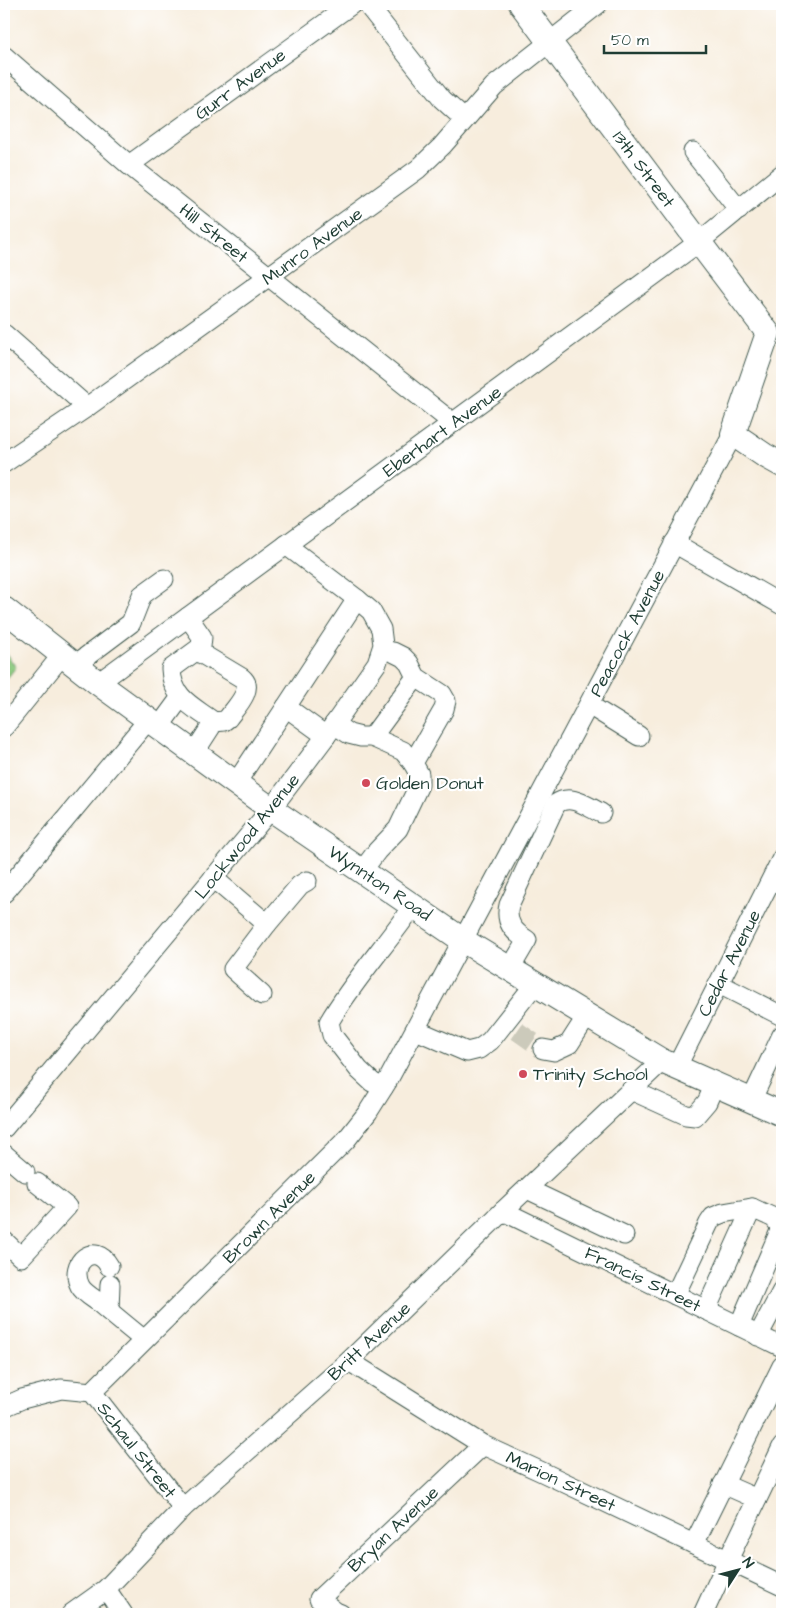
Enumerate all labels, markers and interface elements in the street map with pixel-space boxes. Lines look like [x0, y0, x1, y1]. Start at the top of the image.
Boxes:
scale bar [604, 22, 706, 54]
text: 50 m [611, 30, 649, 51]
street label: Gurr Avenue [190, 43, 291, 126]
street label: 13th Street [606, 126, 681, 213]
street label: Hill Street [174, 198, 254, 269]
street label: Munro Avenue [257, 201, 368, 291]
street label: Eberhart Avenue [378, 380, 507, 483]
street label: Peacock Avenue [584, 565, 671, 701]
street label: Lockwood Avenue [189, 768, 306, 904]
place label: Golden Donut [376, 771, 485, 796]
marker: Golden Donut [360, 777, 372, 789]
street label: Wynnton Road [323, 840, 436, 928]
street label: Cedar Avenue [692, 905, 767, 1021]
place label: Trinity School [533, 1062, 648, 1088]
marker: Trinity School [517, 1068, 529, 1080]
street label: Brown Avenue [217, 1165, 322, 1269]
street label: Francis Street [580, 1240, 706, 1319]
street label: Britt Avenue [322, 1296, 417, 1387]
street label: Schaul Street [91, 1397, 183, 1504]
street label: Marion Street [502, 1445, 620, 1518]
street label: Bryan Avenue [342, 1480, 445, 1579]
north arrow [714, 1546, 764, 1596]
text: N [737, 1554, 759, 1573]

